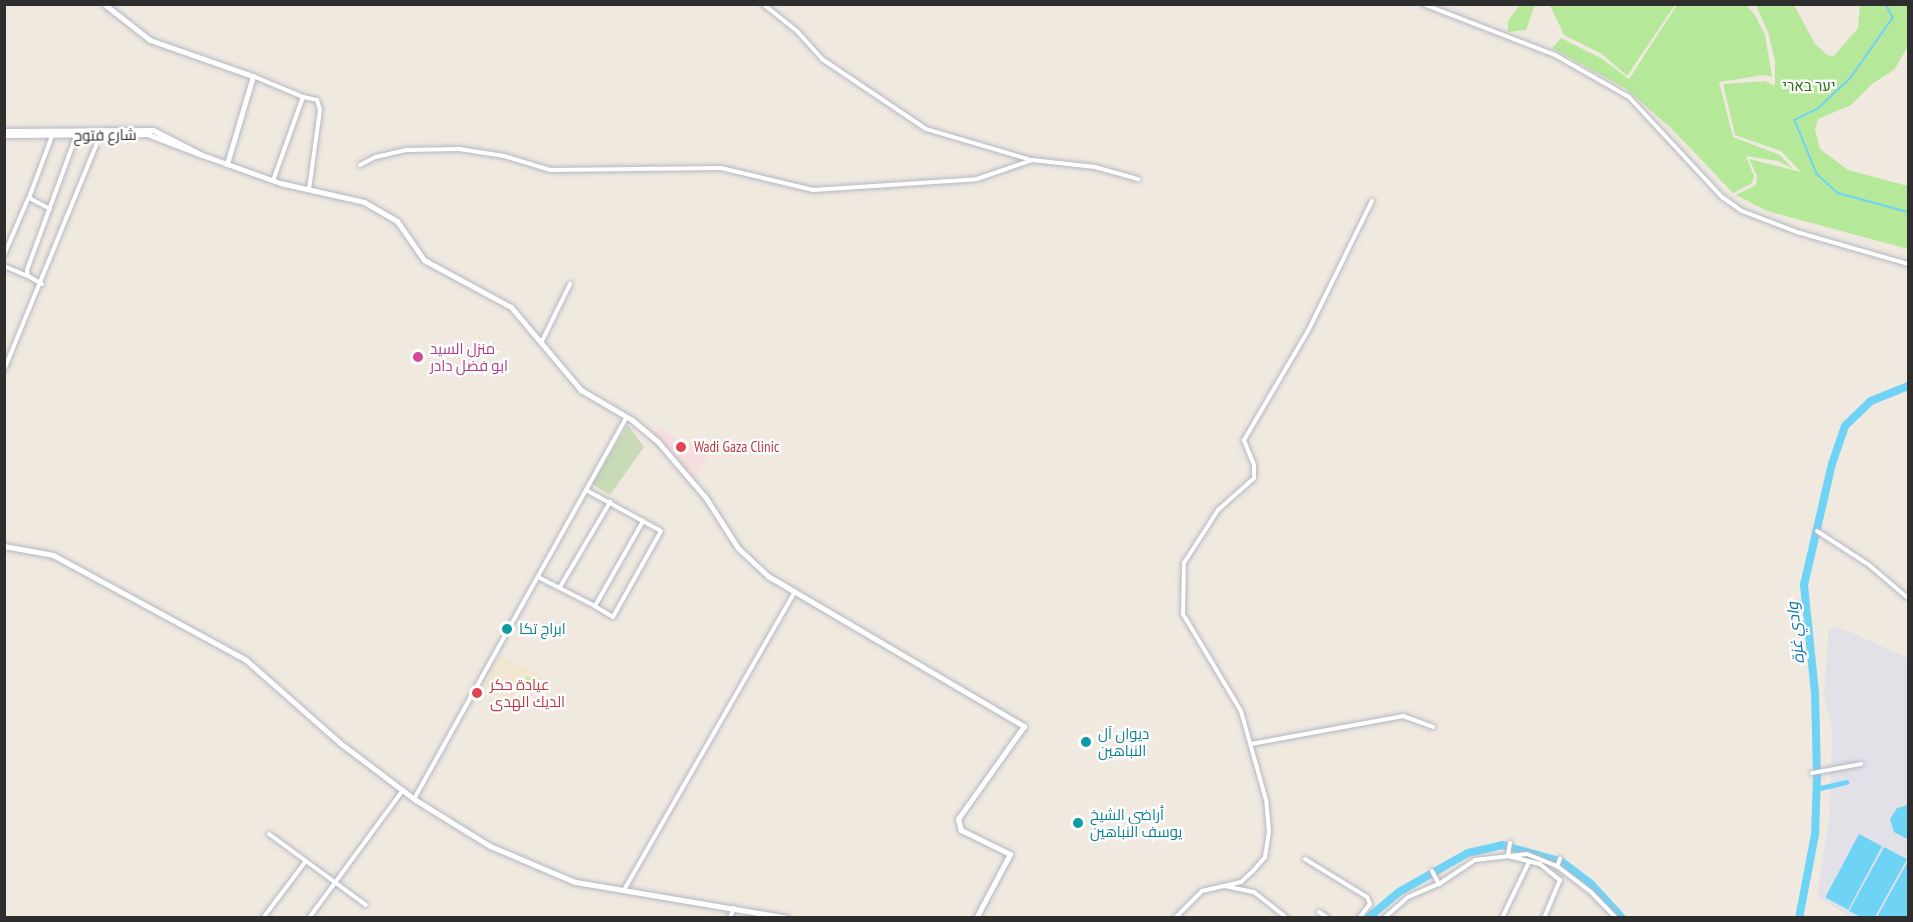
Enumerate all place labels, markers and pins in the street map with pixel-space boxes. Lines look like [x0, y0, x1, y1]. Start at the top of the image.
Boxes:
place label: منزل السيد ابو فضل دادر [430, 339, 508, 374]
marker: منزل السيد ابو فضل دادر [411, 350, 425, 364]
marker: Wadi Gaza Clinic [672, 438, 690, 456]
place label: Wadi Gaza Clinic [694, 438, 779, 456]
place label: ابراج تكا [519, 620, 566, 638]
marker: ابراج تكا [500, 622, 514, 636]
place label: عيادة حكر الديك الهدى [490, 675, 565, 710]
marker: عيادة حكر الديك الهدى [468, 684, 486, 702]
place label: ديوان آل النباهين [1098, 724, 1149, 759]
marker: ديوان آل النباهين [1079, 735, 1093, 749]
place label: أراضي الشيخ يوسف النباهين [1090, 805, 1182, 840]
marker: أراضي الشيخ يوسف النباهين [1071, 816, 1085, 830]

